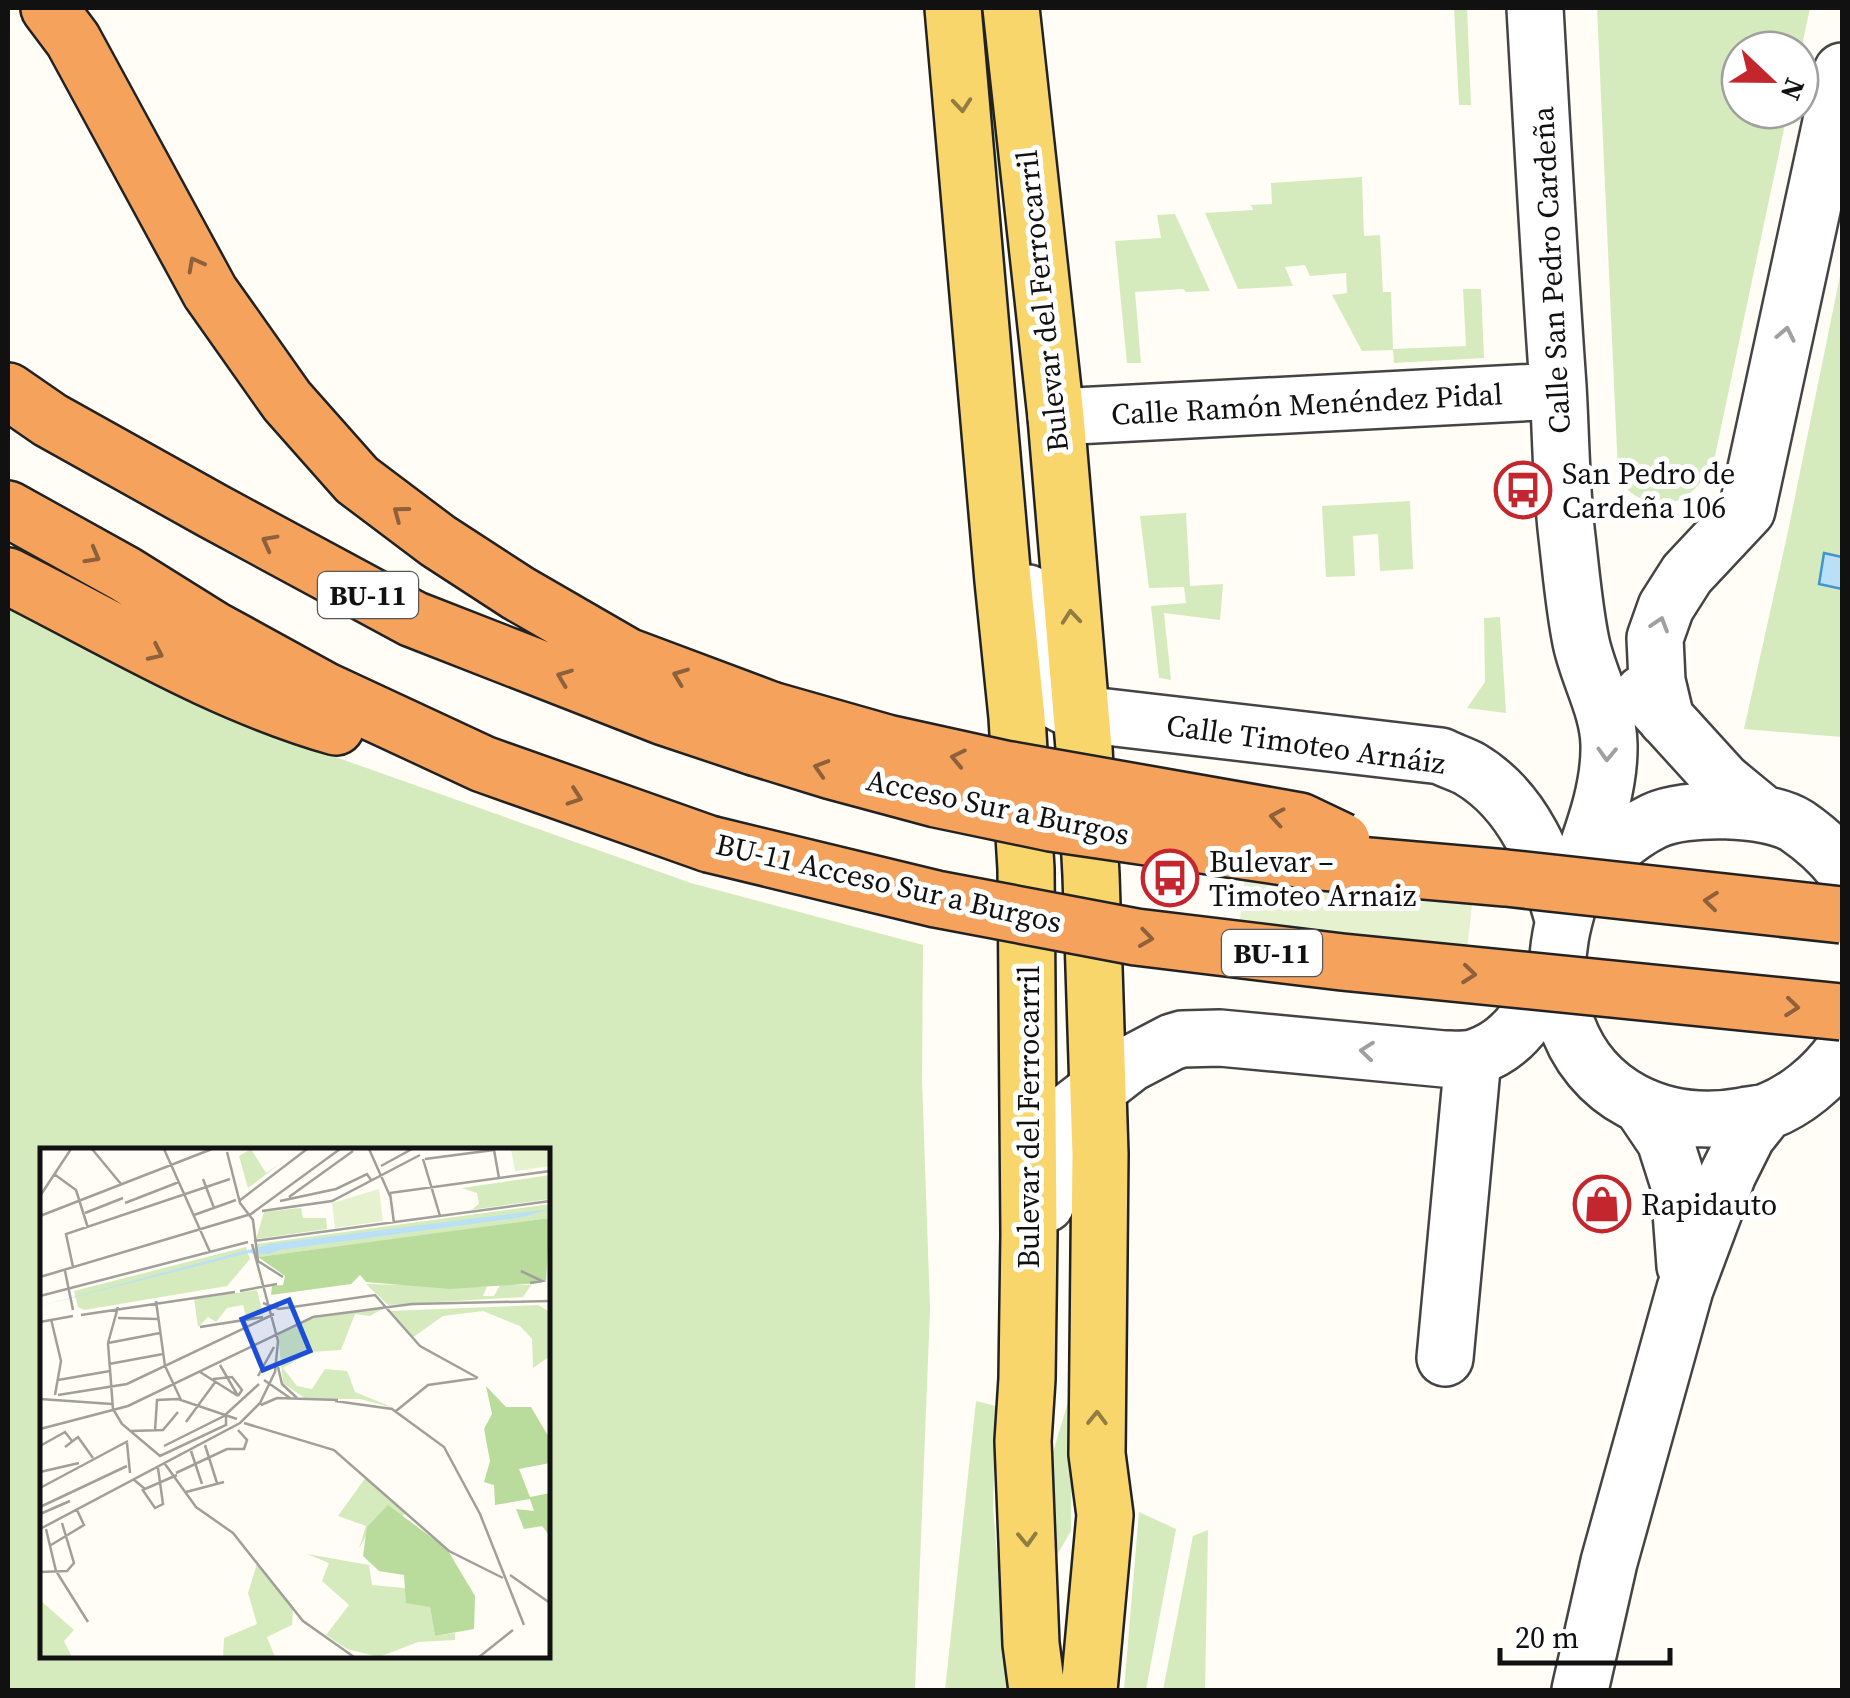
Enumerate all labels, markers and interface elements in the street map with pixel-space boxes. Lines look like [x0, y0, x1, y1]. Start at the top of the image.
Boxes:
north arrow [1720, 30, 1820, 130]
text: N [1772, 73, 1815, 106]
one-way arrow [950, 97, 972, 113]
street label: Calle San Pedro Cardeña [1522, 105, 1580, 435]
street label: Bulevar del Ferrocarril [1006, 148, 1078, 454]
one-way arrow [188, 256, 208, 274]
one-way arrow [1775, 326, 1796, 343]
street label: Calle Ramón Menéndez Pidal [1110, 373, 1504, 435]
place label: San Pedro de Cardeña 106 [1562, 453, 1735, 528]
bus stop icon: San Pedro de Cardeña 106 [1493, 460, 1553, 520]
one-way arrow [393, 507, 411, 524]
one-way arrow [262, 534, 280, 554]
one-way arrow [82, 544, 100, 564]
road number: BU-11 [318, 572, 418, 618]
one-way arrow [1061, 608, 1083, 624]
one-way arrow [1649, 616, 1669, 633]
one-way arrow [146, 641, 164, 661]
one-way arrow [672, 667, 689, 688]
one-way arrow [556, 669, 574, 689]
street label: Calle Timoteo Arnáiz [1164, 704, 1448, 784]
one-way arrow [1597, 747, 1618, 763]
one-way arrow [950, 749, 967, 770]
one-way arrow [813, 759, 830, 780]
street label: Acceso Sur a Burgos [863, 759, 1133, 855]
one-way arrow [565, 785, 582, 805]
one-way arrow [1269, 807, 1286, 828]
street label: BU-11 Acceso Sur a Burgos [712, 823, 1066, 943]
place label: Bulevar – Timoteo Arnaiz [1209, 841, 1416, 916]
bus stop icon: Bulevar – Timoteo Arnaiz [1140, 848, 1200, 908]
one-way arrow [1702, 891, 1718, 912]
one-way arrow [1138, 926, 1154, 947]
road number: BU-11 [1222, 930, 1322, 976]
one-way arrow [1461, 963, 1477, 984]
street label: Bulevar del Ferrocarril [1008, 965, 1049, 1269]
one-way arrow [1785, 995, 1801, 1017]
one-way arrow [1359, 1041, 1375, 1063]
inset map [40, 1148, 550, 1658]
shop icon: Rapidauto [1572, 1174, 1632, 1234]
place label: Rapidauto [1641, 1184, 1777, 1225]
one-way arrow [1086, 1410, 1108, 1426]
one-way arrow [1017, 1531, 1038, 1547]
scale bar [1500, 1603, 1670, 1665]
text: 20 m [1515, 1617, 1579, 1658]

